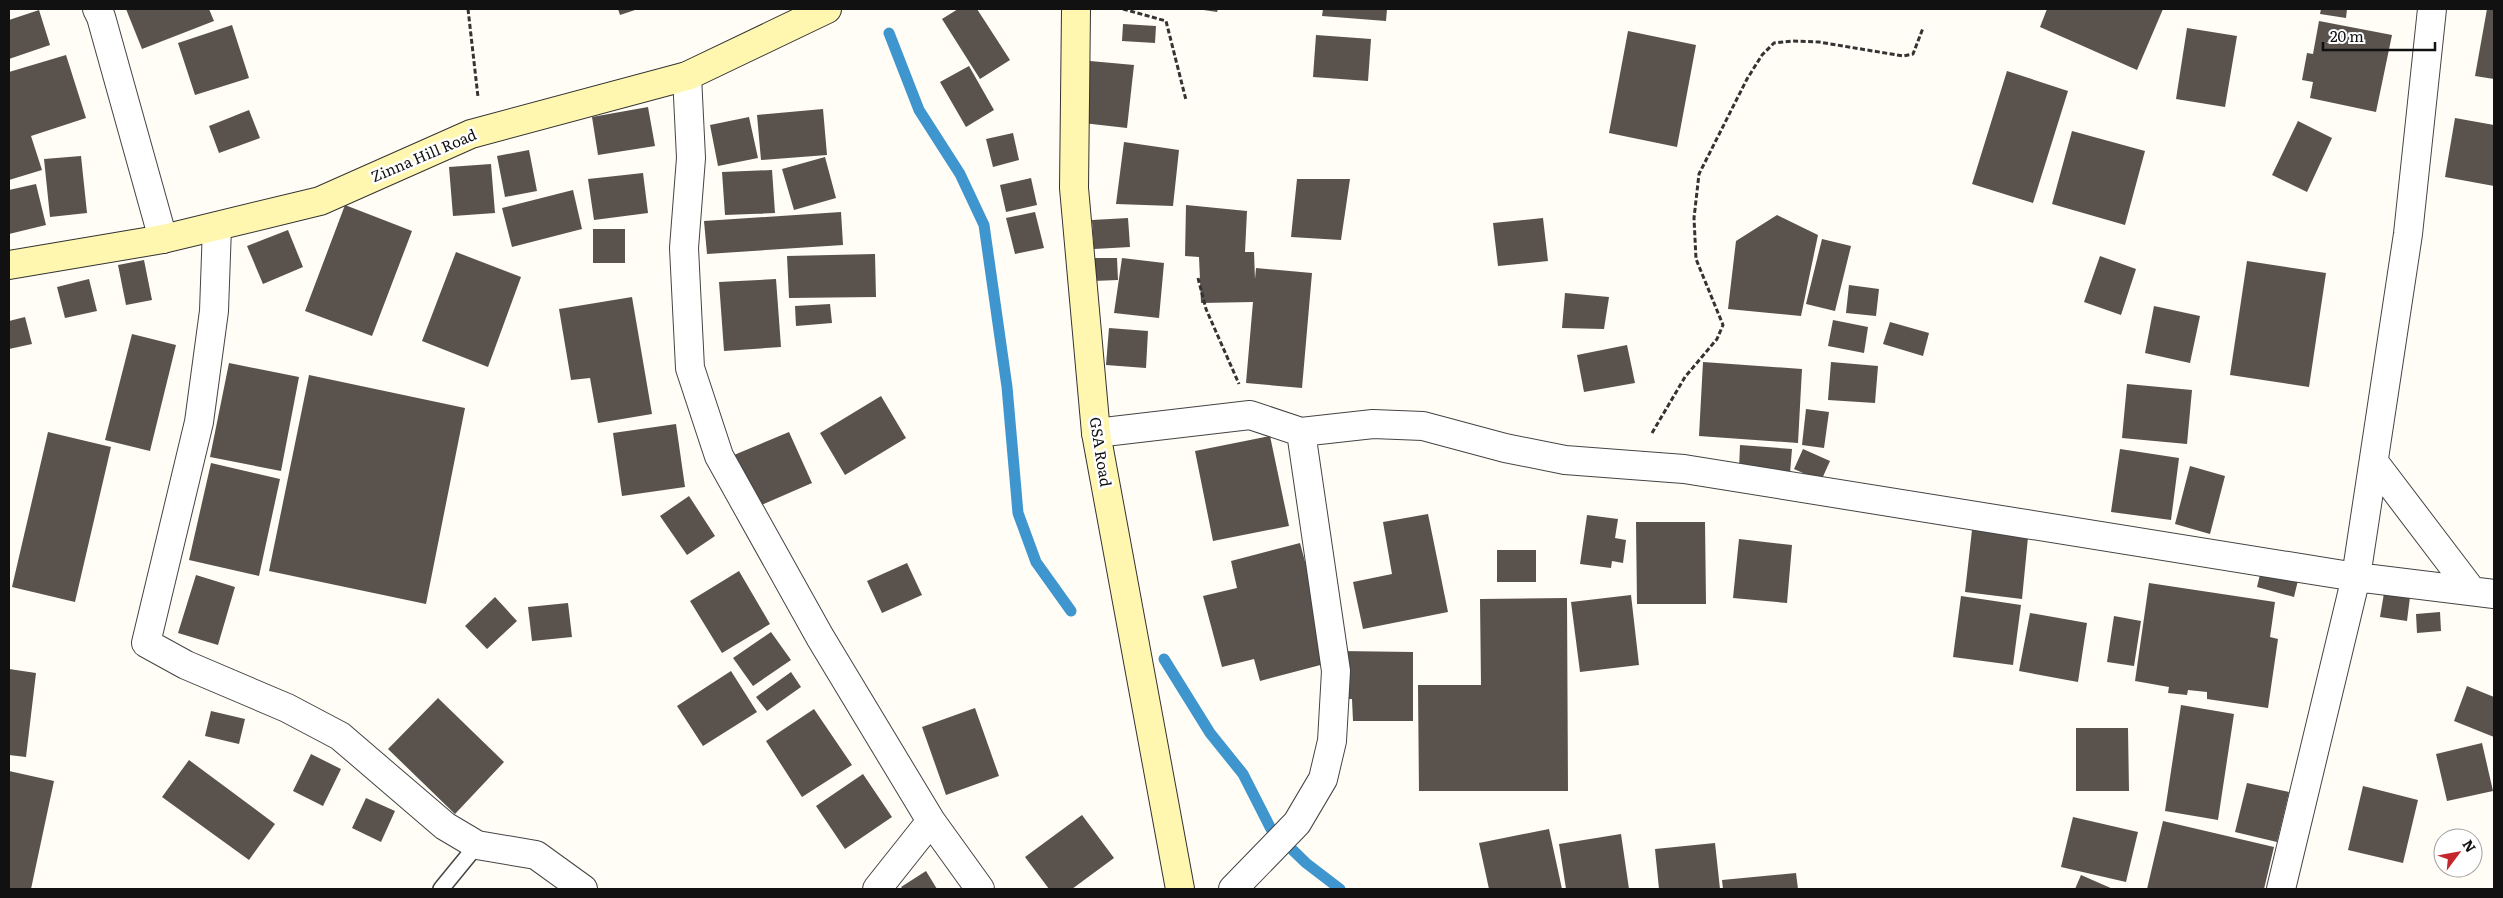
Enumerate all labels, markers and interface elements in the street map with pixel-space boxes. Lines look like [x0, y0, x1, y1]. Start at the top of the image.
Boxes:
scale bar [2323, 20, 2436, 52]
text: 20 m [2330, 24, 2364, 47]
street label: Zinna Hill Road [367, 122, 480, 187]
street label: GSA Road [1085, 415, 1118, 488]
north arrow [2433, 828, 2483, 878]
text: N [2458, 835, 2482, 856]

